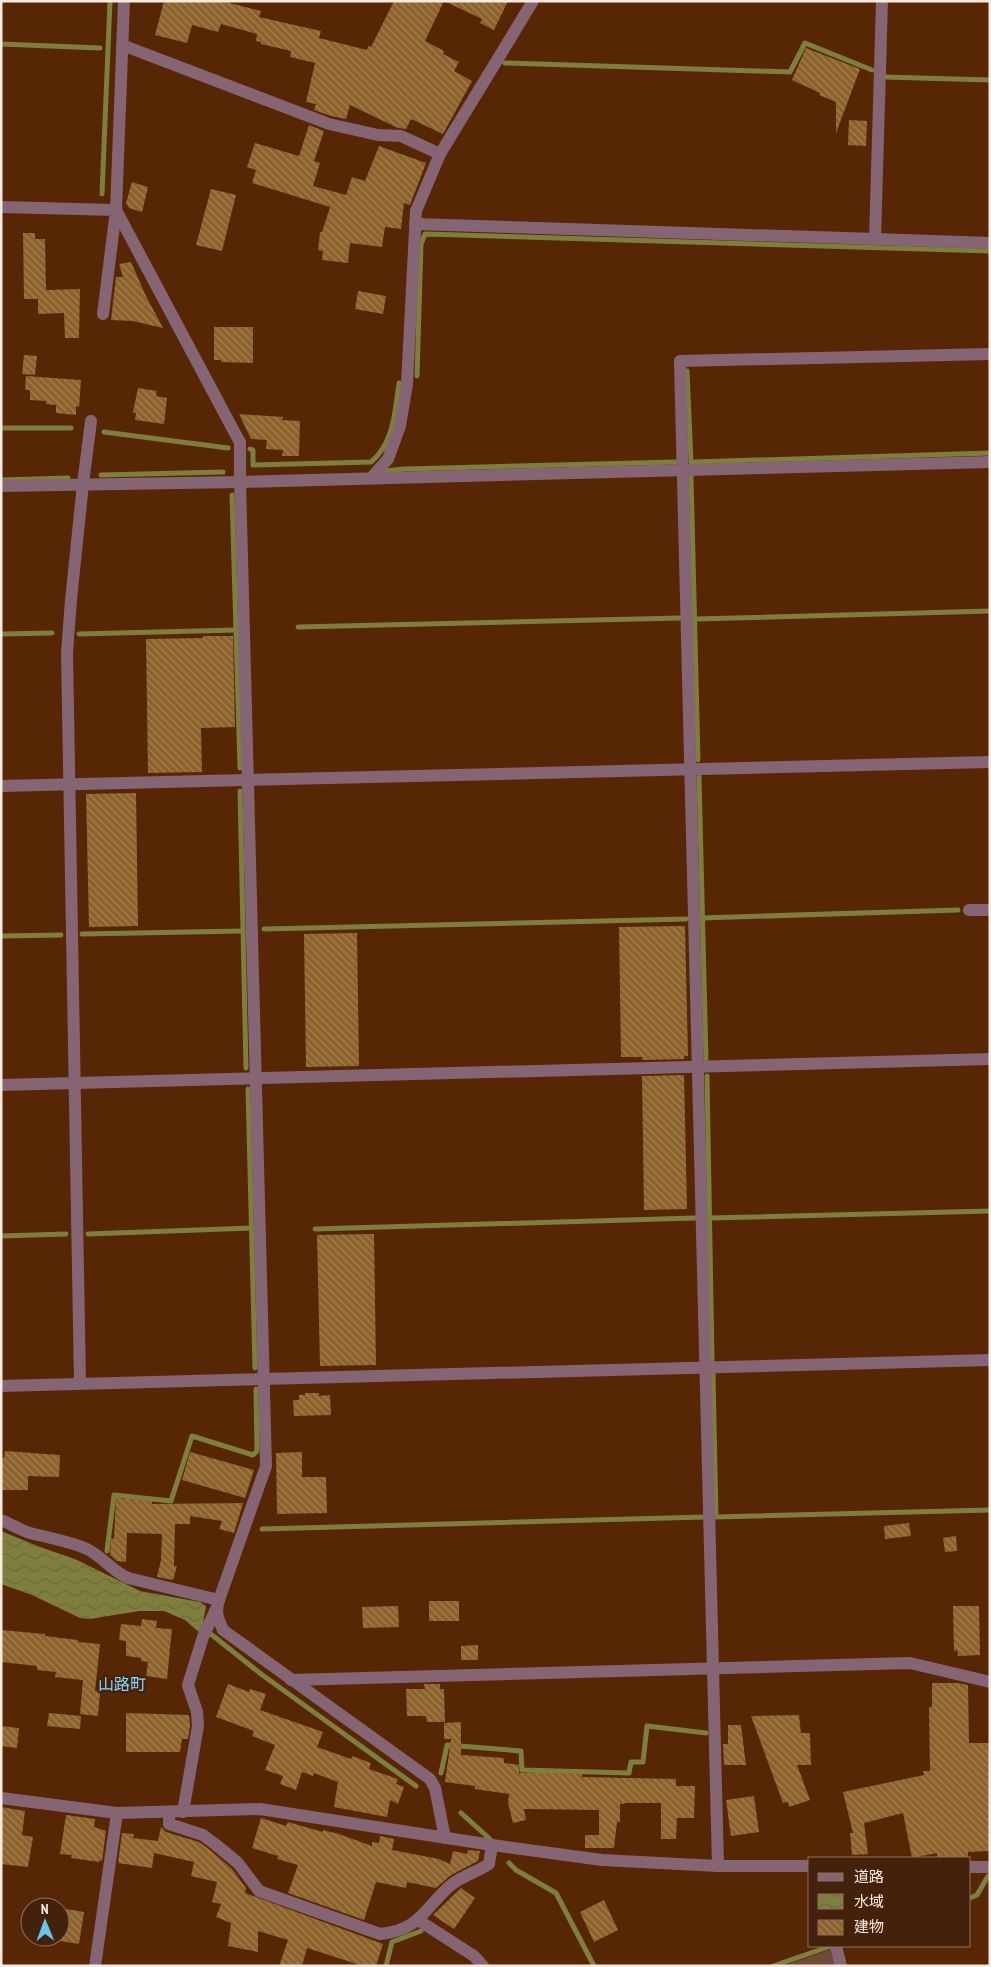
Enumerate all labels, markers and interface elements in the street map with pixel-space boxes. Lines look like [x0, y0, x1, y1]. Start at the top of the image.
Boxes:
district label: 山路町 [98, 1674, 146, 1694]
legend [808, 1857, 971, 1947]
text: 道路 [854, 1867, 884, 1886]
text: 水域 [854, 1892, 884, 1911]
north arrow [20, 1897, 70, 1947]
text: N [41, 1900, 49, 1918]
text: 建物 [854, 1917, 884, 1936]

